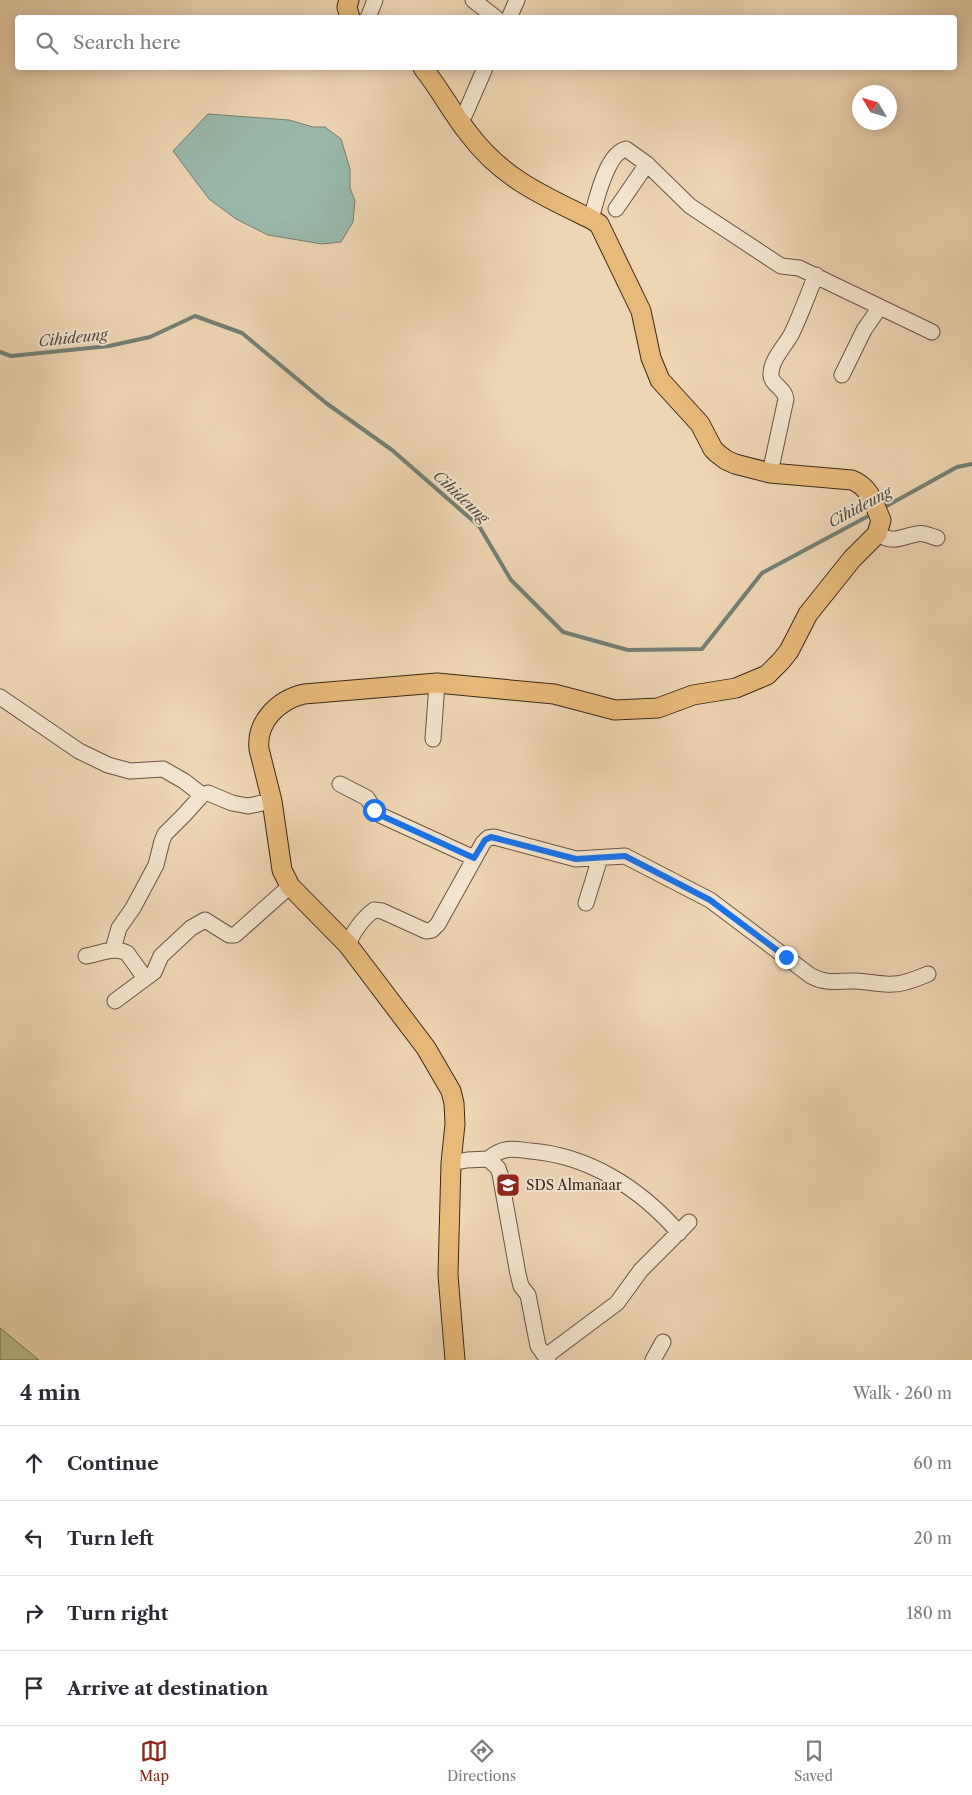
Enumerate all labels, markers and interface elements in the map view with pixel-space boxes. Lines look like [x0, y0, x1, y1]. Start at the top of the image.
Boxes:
search box [15, 15, 957, 70]
icon: search [33, 29, 61, 57]
text: Search here [73, 31, 181, 54]
north arrow [852, 85, 897, 130]
water label: Cihideung [38, 324, 110, 351]
water label: Cihideung [430, 466, 494, 528]
water label: Cihideung [825, 481, 896, 531]
route start [363, 799, 386, 822]
route end [775, 946, 798, 969]
school or university icon: SDS Almanaar [495, 1172, 521, 1198]
place label: SDS Almanaar [526, 1176, 622, 1194]
text: 4 min [20, 1380, 81, 1405]
text: Walk · 260 m [853, 1383, 952, 1403]
icon: ahead [20, 1449, 48, 1477]
text: Continue [67, 1452, 159, 1475]
text: 60 m [913, 1453, 952, 1473]
icon: left [20, 1524, 48, 1552]
text: Turn left [67, 1527, 154, 1550]
text: 20 m [913, 1528, 952, 1548]
icon: right [20, 1599, 48, 1627]
text: Turn right [67, 1602, 168, 1625]
text: 180 m [906, 1603, 952, 1623]
icon: arrive [20, 1674, 48, 1702]
text: Arrive at destination [67, 1677, 268, 1700]
tab: Map [139, 1737, 169, 1785]
tab: Directions [447, 1737, 516, 1785]
tab: Saved [794, 1737, 833, 1785]

